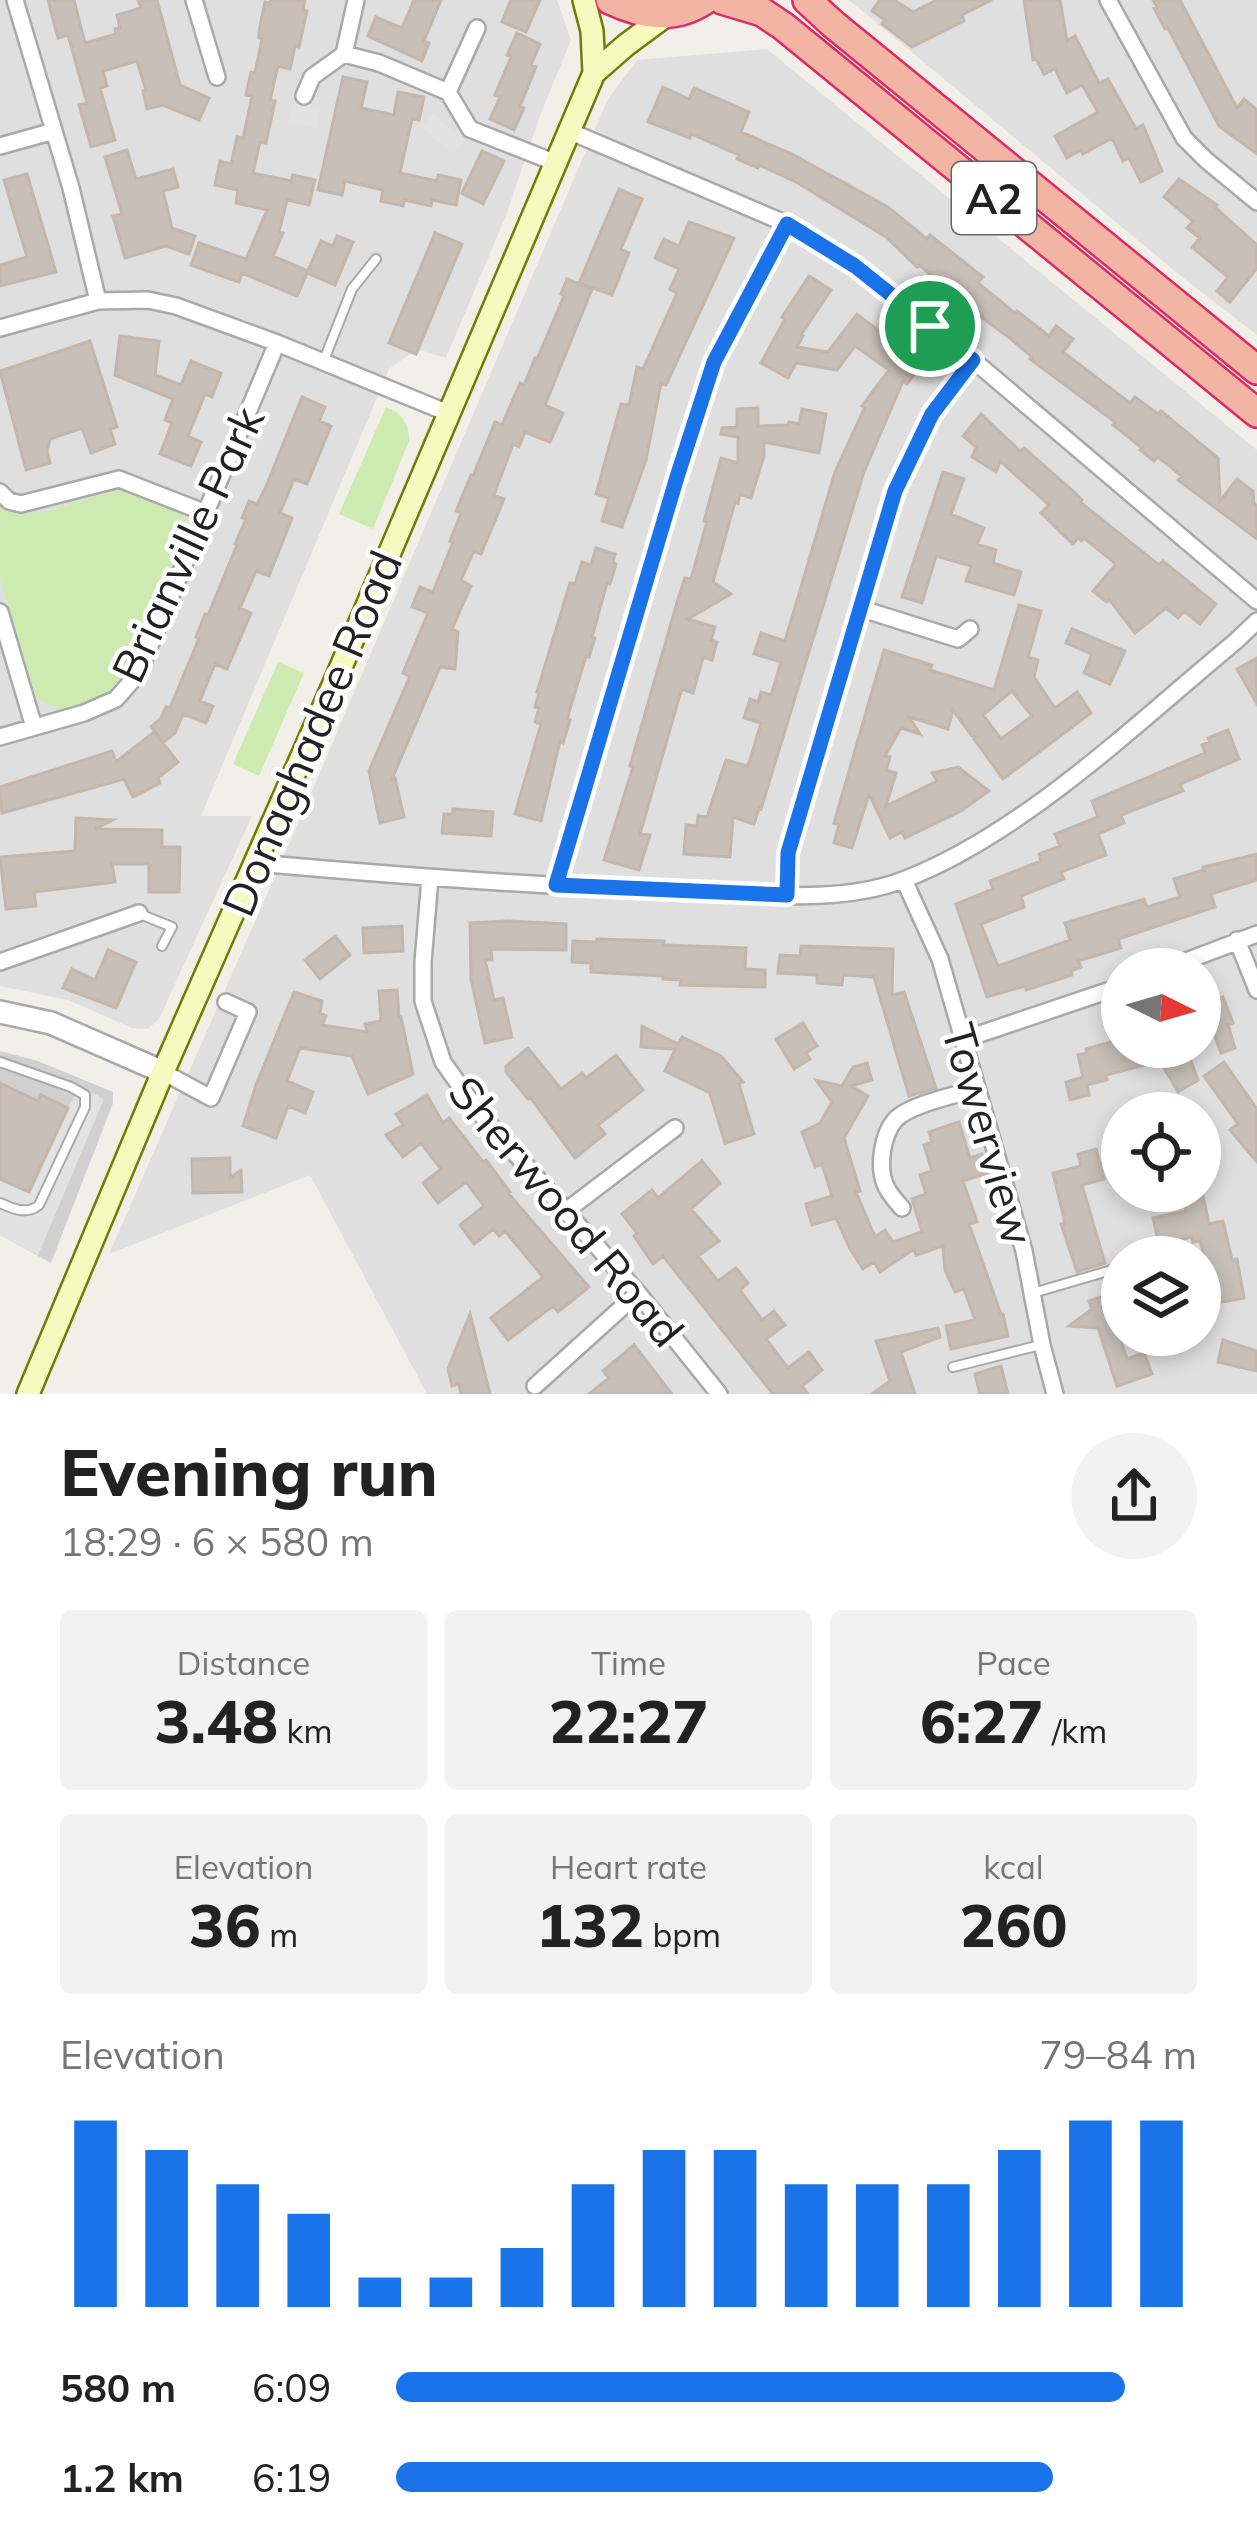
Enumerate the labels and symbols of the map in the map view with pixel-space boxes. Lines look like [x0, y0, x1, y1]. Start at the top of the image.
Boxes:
road number: A2 [952, 162, 1036, 234]
pin [879, 275, 981, 377]
street label: Brianville Park [99, 396, 276, 691]
street label: Donaghadee Road [209, 542, 413, 924]
north arrow [1101, 948, 1221, 1068]
street label: Towerview [931, 1017, 1047, 1251]
street label: Sherwood Road [438, 1064, 696, 1358]

